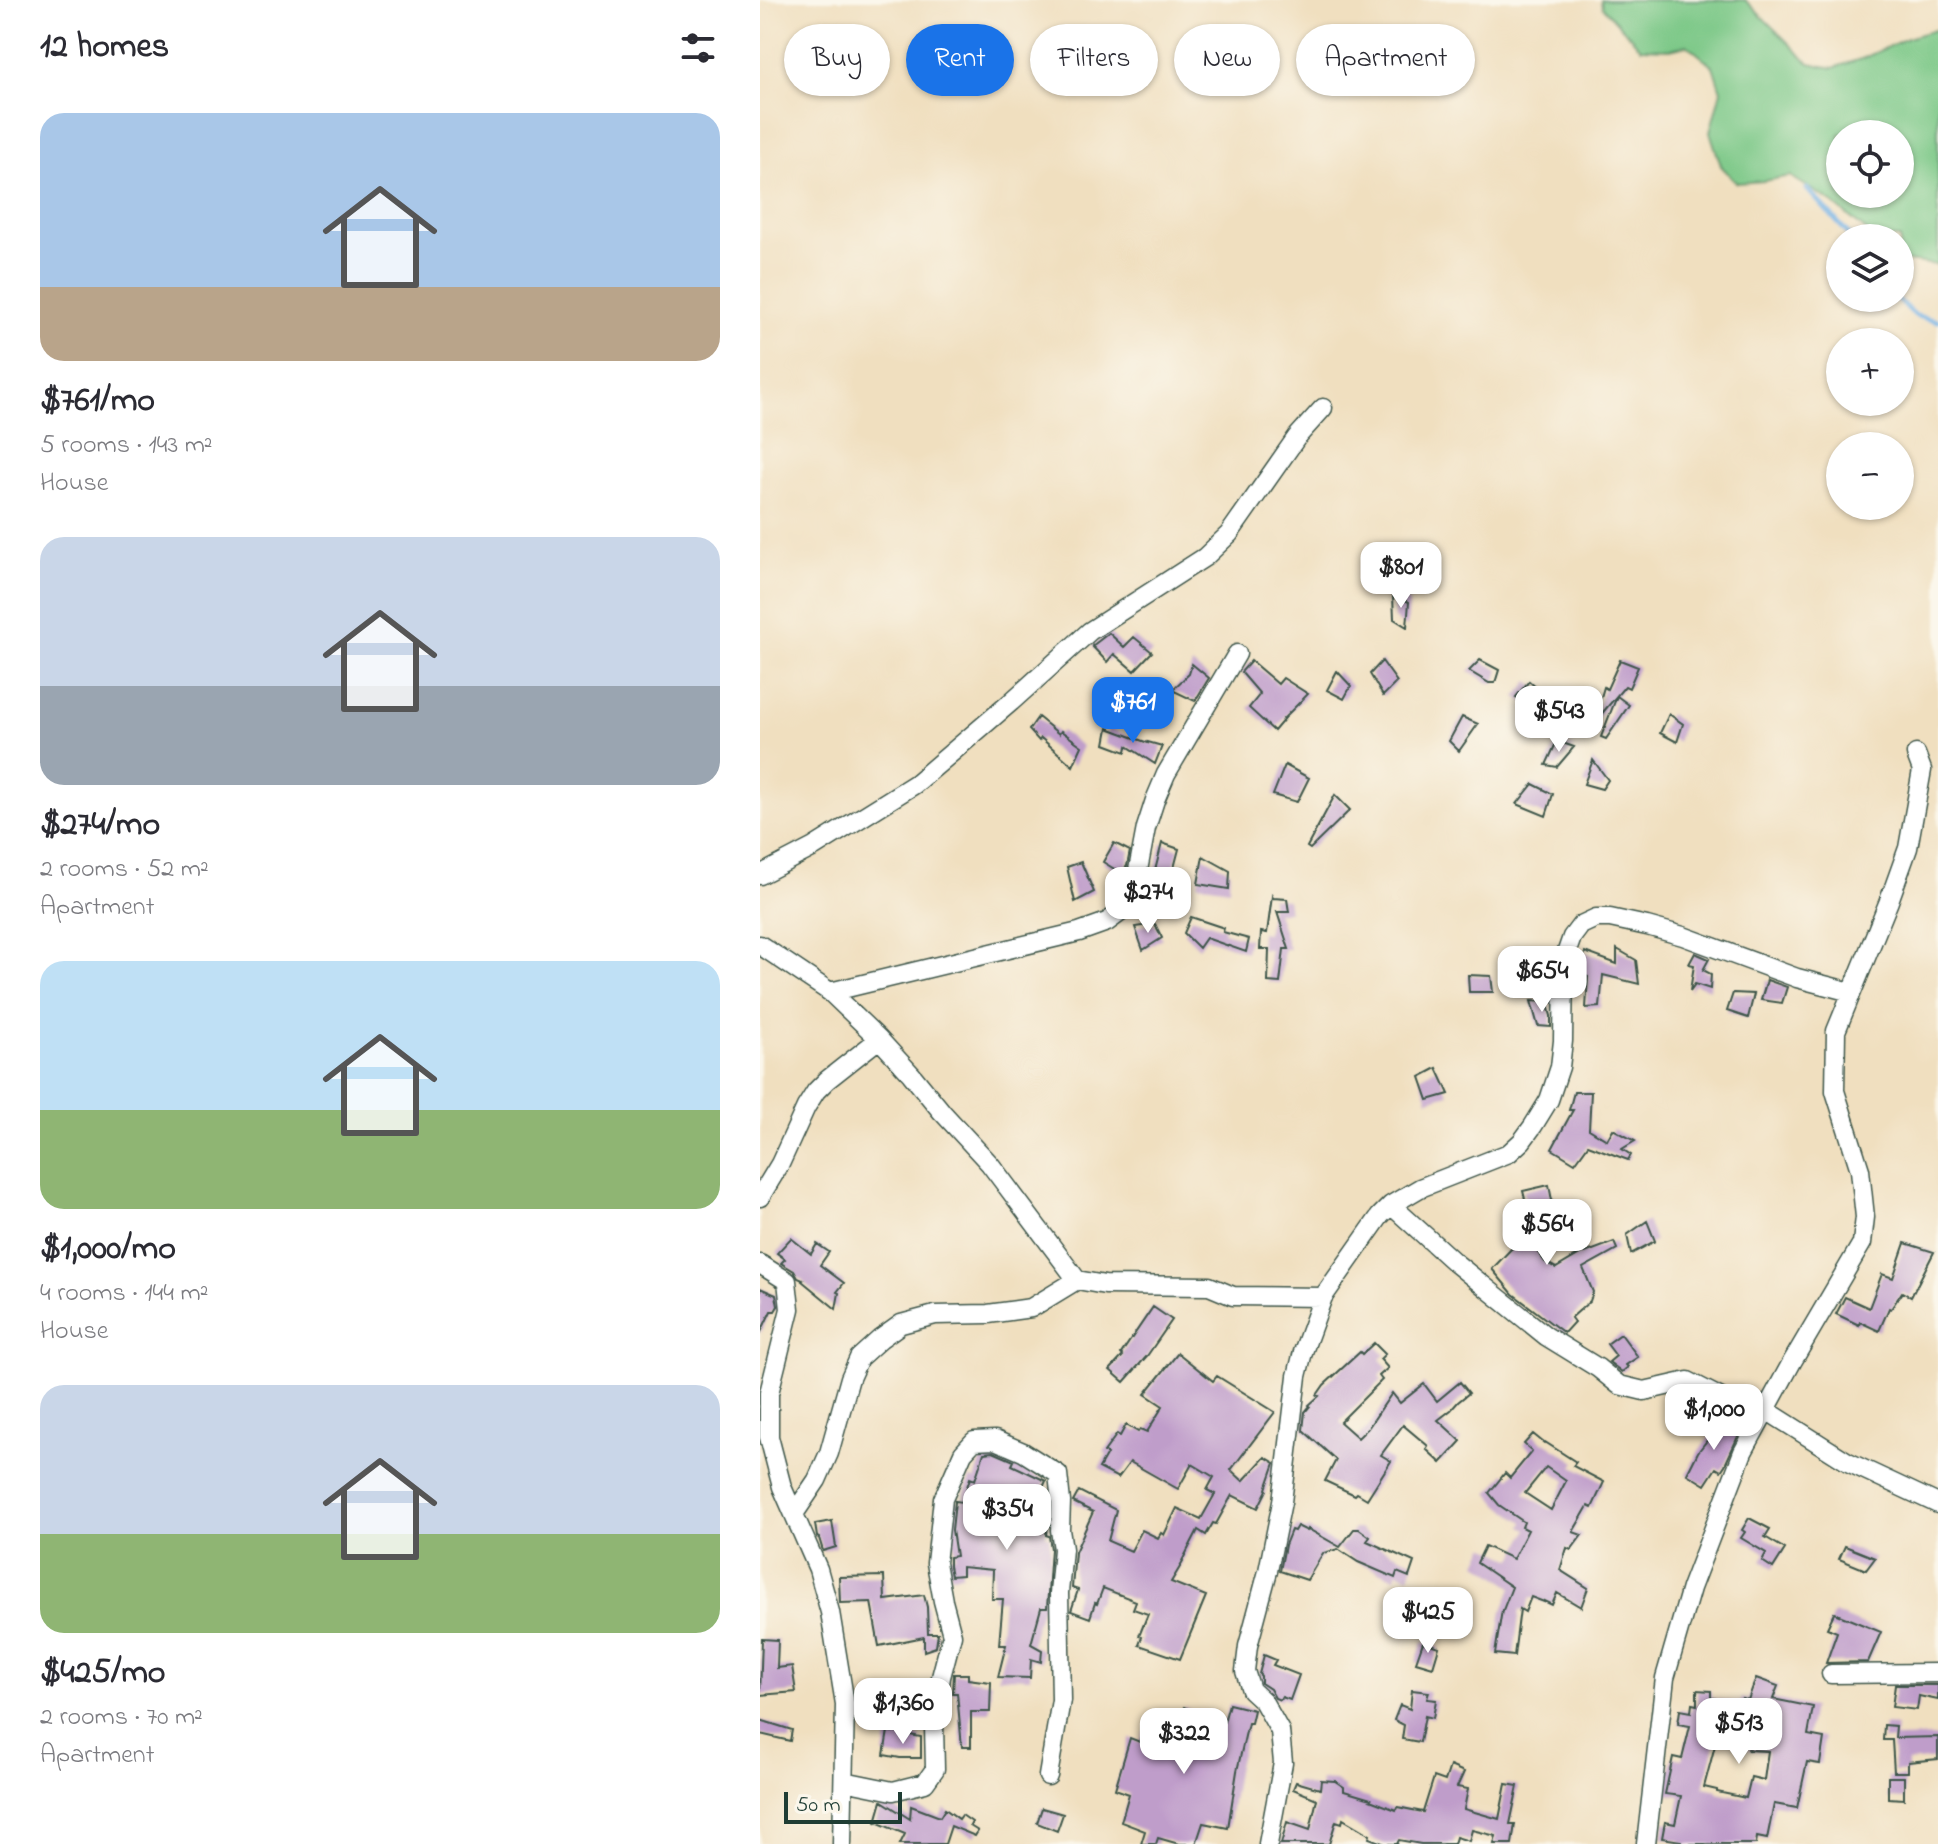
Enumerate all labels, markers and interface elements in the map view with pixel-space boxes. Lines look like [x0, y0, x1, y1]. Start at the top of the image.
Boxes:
text: 12 homes [40, 23, 169, 73]
chip: Buy [784, 24, 890, 96]
chip: Rent [906, 24, 1014, 96]
chip: Filters [1030, 24, 1158, 96]
chip: New [1174, 24, 1280, 96]
chip: Apartment [1296, 24, 1475, 96]
icon: filters [676, 26, 720, 70]
map controls [1826, 120, 1914, 520]
button: locate [1826, 120, 1914, 208]
icon: home [308, 165, 452, 309]
button: layers [1826, 224, 1914, 312]
button: + [1826, 328, 1914, 416]
text: $761/mo [40, 377, 155, 427]
text: 5 rooms · 143 m² [40, 427, 213, 465]
button: − [1826, 432, 1914, 520]
text: House [40, 465, 108, 503]
pin: $801 [1354, 542, 1448, 610]
text: $801 [1379, 549, 1423, 587]
icon: home [308, 589, 452, 733]
pin: $761 [1086, 677, 1180, 745]
text: $761 [1110, 684, 1156, 722]
pin: $543 [1512, 686, 1606, 754]
text: $543 [1533, 693, 1585, 731]
text: $274/mo [40, 801, 160, 851]
text: 2 rooms · 52 m² [40, 851, 209, 889]
pin: $274 [1101, 867, 1195, 935]
text: $274 [1123, 874, 1173, 912]
text: Apartment [40, 889, 154, 927]
pin: $654 [1495, 946, 1589, 1014]
text: $654 [1516, 953, 1568, 991]
icon: home [308, 1013, 452, 1157]
pin: $564 [1500, 1199, 1594, 1267]
text: $564 [1521, 1206, 1573, 1244]
text: $1,000/mo [40, 1225, 176, 1275]
text: 4 rooms · 144 m² [40, 1275, 208, 1313]
text: House [40, 1313, 108, 1351]
pin: $1,000 [1649, 1384, 1779, 1452]
text: $1,000 [1683, 1391, 1745, 1429]
icon: home [308, 1437, 452, 1581]
pin: $354 [960, 1484, 1054, 1552]
text: $354 [981, 1491, 1033, 1529]
pin: $425 [1381, 1587, 1475, 1655]
text: $425 [1401, 1594, 1455, 1632]
text: $425/mo [40, 1649, 166, 1699]
pin: $1,360 [838, 1678, 968, 1746]
text: $1,360 [872, 1685, 934, 1723]
pin: $513 [1692, 1698, 1786, 1766]
text: 2 rooms · 70 m² [40, 1699, 203, 1737]
text: $513 [1714, 1705, 1764, 1743]
pin: $322 [1137, 1708, 1231, 1776]
text: $322 [1158, 1715, 1210, 1753]
text: Apartment [40, 1737, 154, 1775]
scale bar [784, 1788, 902, 1824]
text: 50 m [796, 1790, 841, 1822]

